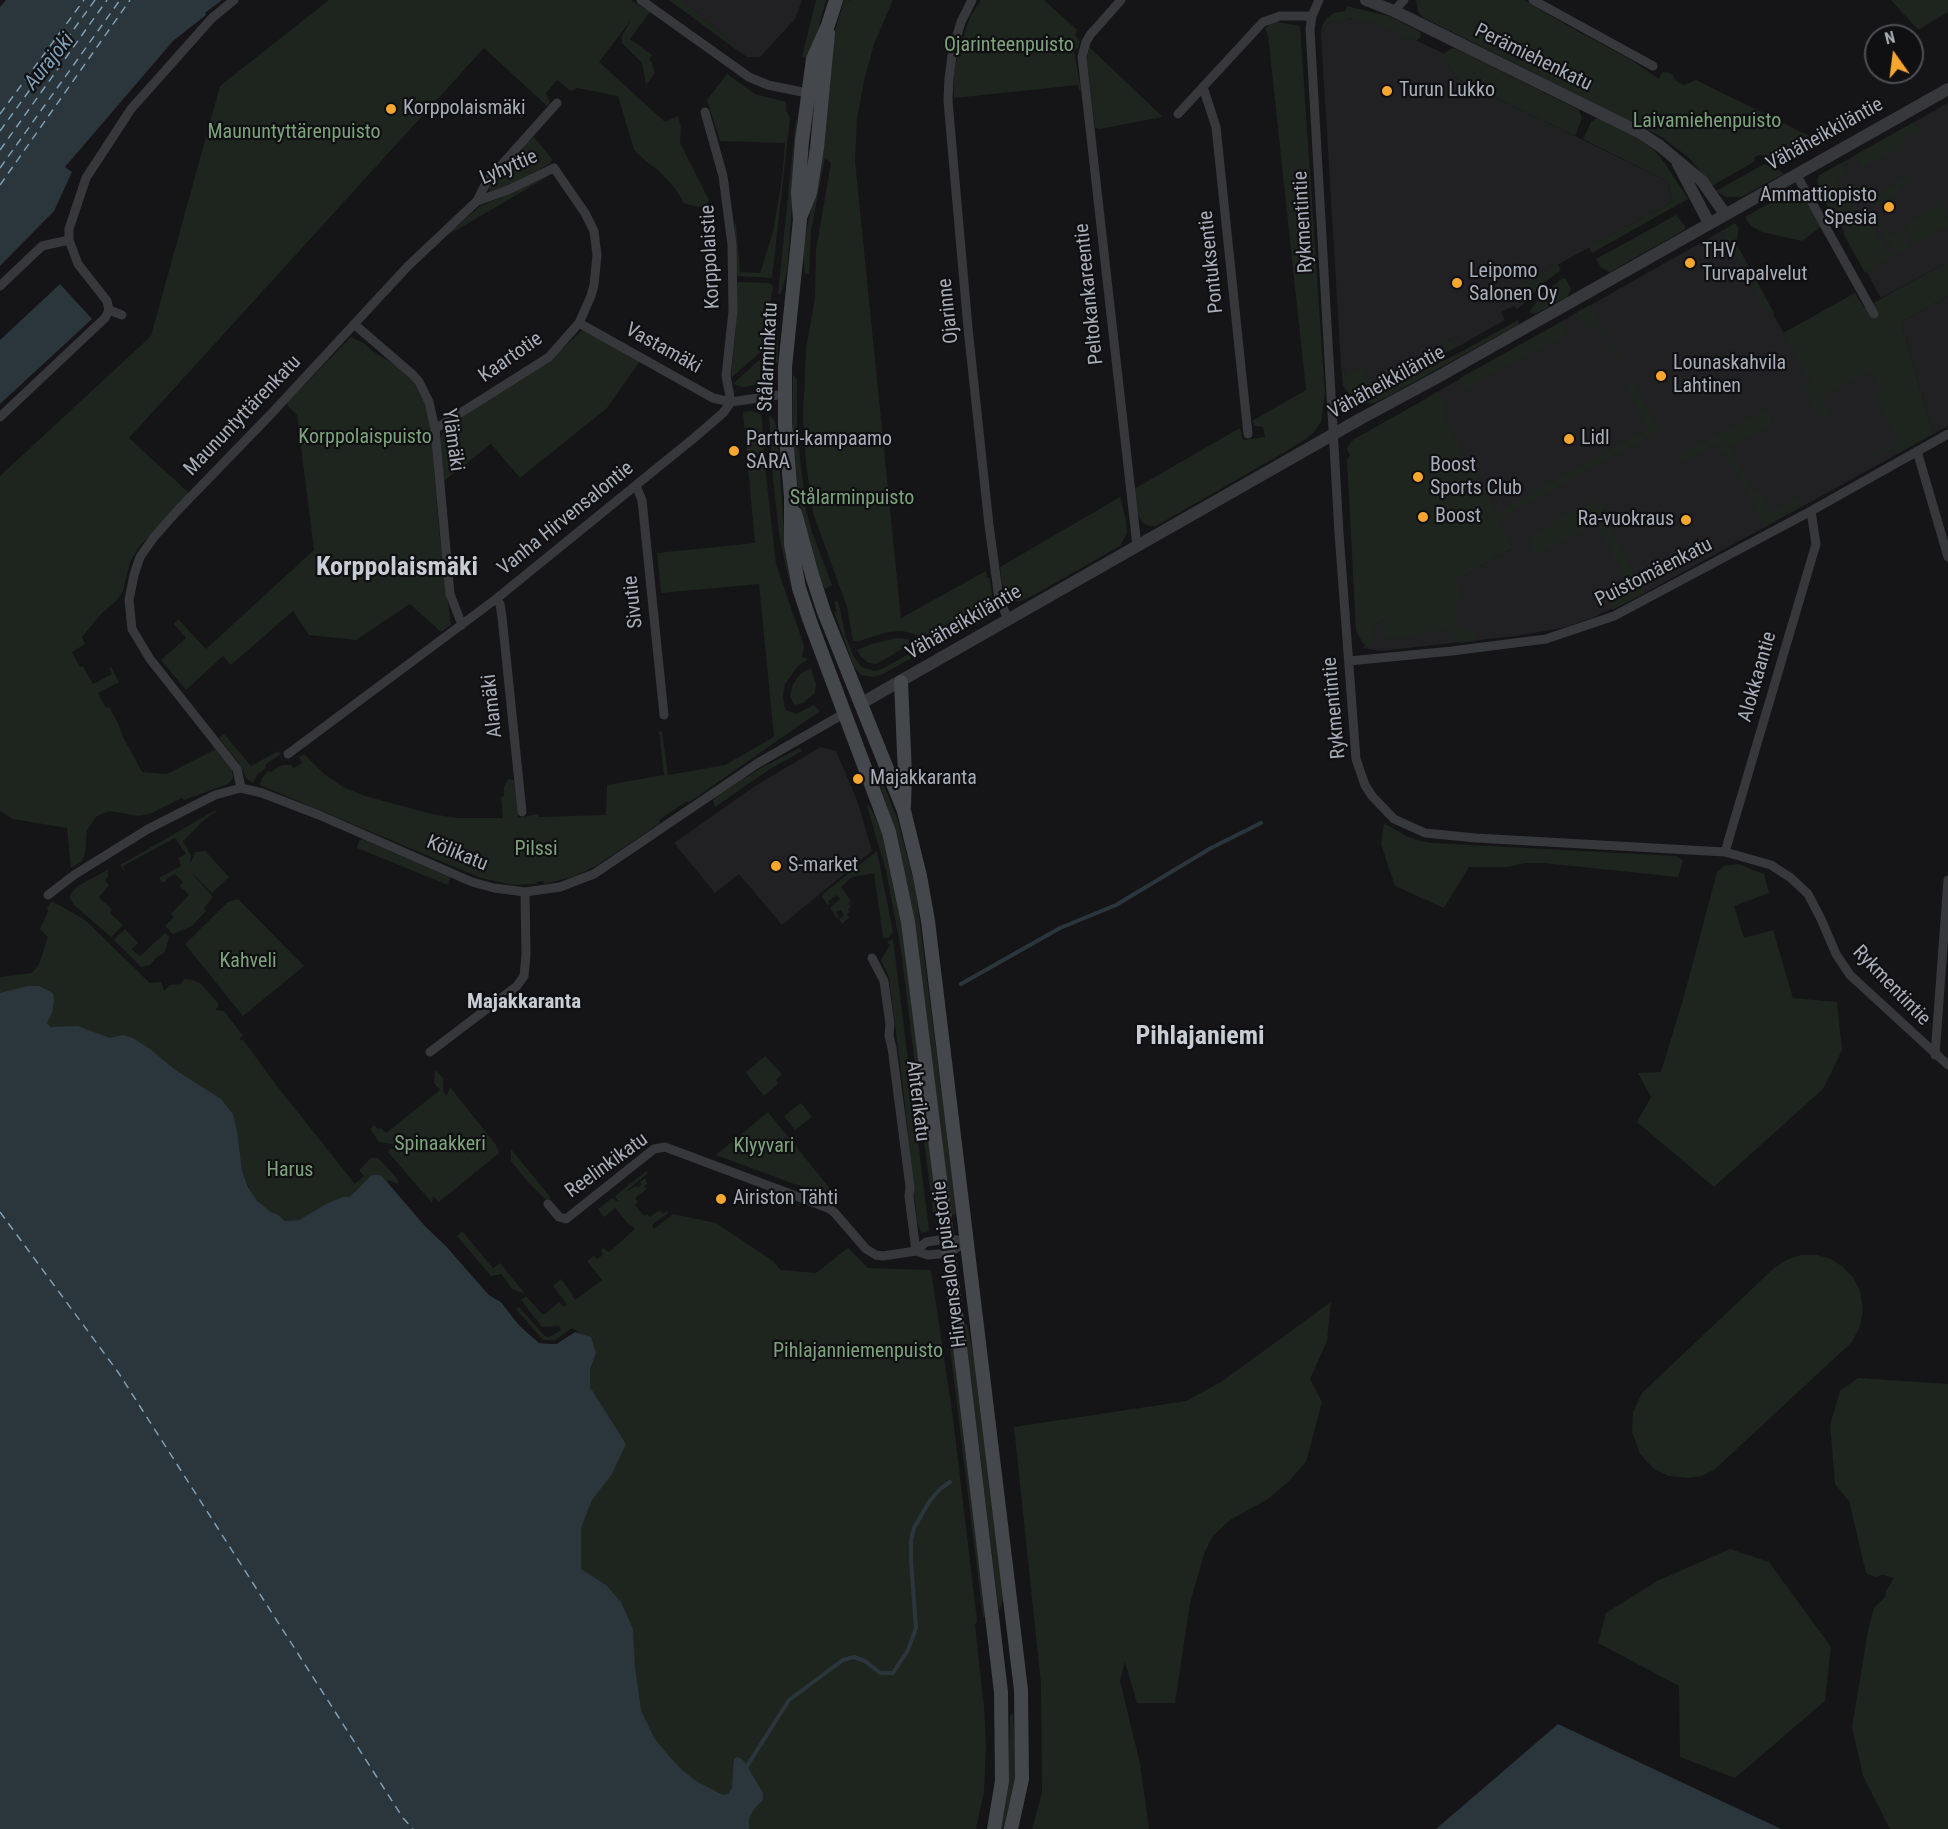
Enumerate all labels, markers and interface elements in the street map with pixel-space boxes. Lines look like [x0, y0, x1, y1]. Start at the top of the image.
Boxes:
street label: Perämiehenkatu [1470, 19, 1596, 97]
north arrow [1864, 24, 1924, 84]
text: N [1883, 28, 1897, 48]
water label: Aurajoki [20, 29, 80, 95]
park label: Ojarinteenpuisto [944, 34, 1074, 58]
place label: Turun Lukko [1399, 79, 1495, 103]
marker: Turun Lukko [1380, 84, 1394, 98]
street label: Vähäheikkiläntie [1763, 93, 1887, 177]
place label: Korppolaismäki [403, 97, 526, 121]
marker: Korppolaismäki [384, 102, 398, 116]
park label: Laivamiehenpuisto [1633, 110, 1781, 134]
park label: Maununtyttärenpuisto [207, 121, 381, 145]
street label: Lyhyttie [477, 145, 541, 191]
street label: Rykmentintie [1289, 170, 1319, 274]
place label: Ammattiopisto Spesia [1760, 184, 1877, 231]
marker: Ammattiopisto Spesia [1882, 200, 1896, 214]
street label: Korppolaistie [696, 204, 726, 310]
street label: Pontuksentie [1195, 209, 1229, 315]
street label: Peltokankareentie [1071, 222, 1109, 366]
place label: THV Turvapalvelut [1702, 240, 1807, 287]
marker: THV Turvapalvelut [1683, 256, 1697, 270]
place label: Leipomo Salonen Oy [1469, 260, 1557, 307]
marker: Leipomo Salonen Oy [1450, 276, 1464, 290]
street label: Ojarinne [934, 277, 964, 345]
street label: Stålarminkatu [754, 302, 784, 412]
street label: Vastamäki [621, 318, 705, 380]
street label: Kaartotie [475, 327, 547, 389]
street label: Vähäheikkiläntie [1325, 341, 1449, 425]
street label: Maununtyttärenkatu [179, 351, 307, 481]
place label: Lounaskahvila Lahtinen [1673, 352, 1786, 399]
marker: Lounaskahvila Lahtinen [1654, 369, 1668, 383]
street label: Ylämäki [436, 407, 468, 473]
park label: Korppolaispuisto [298, 426, 432, 450]
place label: Lidl [1581, 427, 1610, 451]
place label: Parturi-kampaamo SARA [746, 428, 892, 475]
marker: Lidl [1562, 432, 1576, 446]
marker: Parturi-kampaamo SARA [727, 444, 741, 458]
place label: Boost Sports Club [1430, 454, 1522, 501]
street label: Vanha Hirvensalontie [493, 457, 639, 581]
marker: Boost Sports Club [1411, 470, 1425, 484]
park label: Stålarminpuisto [790, 487, 914, 511]
place label: Boost [1435, 505, 1481, 529]
place label: Ra-vuokraus [1577, 508, 1674, 532]
marker: Boost [1416, 510, 1430, 524]
marker: Ra-vuokraus [1679, 513, 1693, 527]
street label: Puistomäenkatu [1591, 533, 1717, 613]
district label: Korppolaismäki [316, 552, 478, 584]
street label: Sivutie [619, 574, 649, 630]
street label: Vähäheikkiläntie [902, 580, 1026, 666]
street label: Alokkaantie [1734, 629, 1782, 725]
street label: Rykmentintie [1319, 656, 1351, 760]
street label: Alamäki [478, 673, 508, 739]
place label: Majakkaranta [870, 767, 977, 791]
marker: Majakkaranta [851, 772, 865, 786]
street label: Kölikatu [423, 831, 491, 877]
park label: Pilssi [514, 838, 558, 862]
place label: S-market [788, 854, 858, 878]
marker: S-market [769, 859, 783, 873]
street label: Rykmentintie [1847, 941, 1935, 1031]
park label: Kahveli [219, 950, 277, 974]
district label: Majakkaranta [467, 990, 581, 1016]
district label: Pihlajaniemi [1135, 1021, 1265, 1053]
street label: Ahterikatu [900, 1059, 934, 1143]
street label: Reelinkikatu [561, 1128, 653, 1204]
park label: Spinaakkeri [394, 1133, 486, 1157]
park label: Klyyvari [734, 1135, 794, 1159]
park label: Harus [267, 1159, 313, 1183]
street label: Hirvensalon puistotie [928, 1180, 972, 1348]
place label: Airiston Tähti [733, 1187, 838, 1211]
marker: Airiston Tähti [714, 1192, 728, 1206]
park label: Pihlajanniemenpuisto [773, 1340, 943, 1364]

